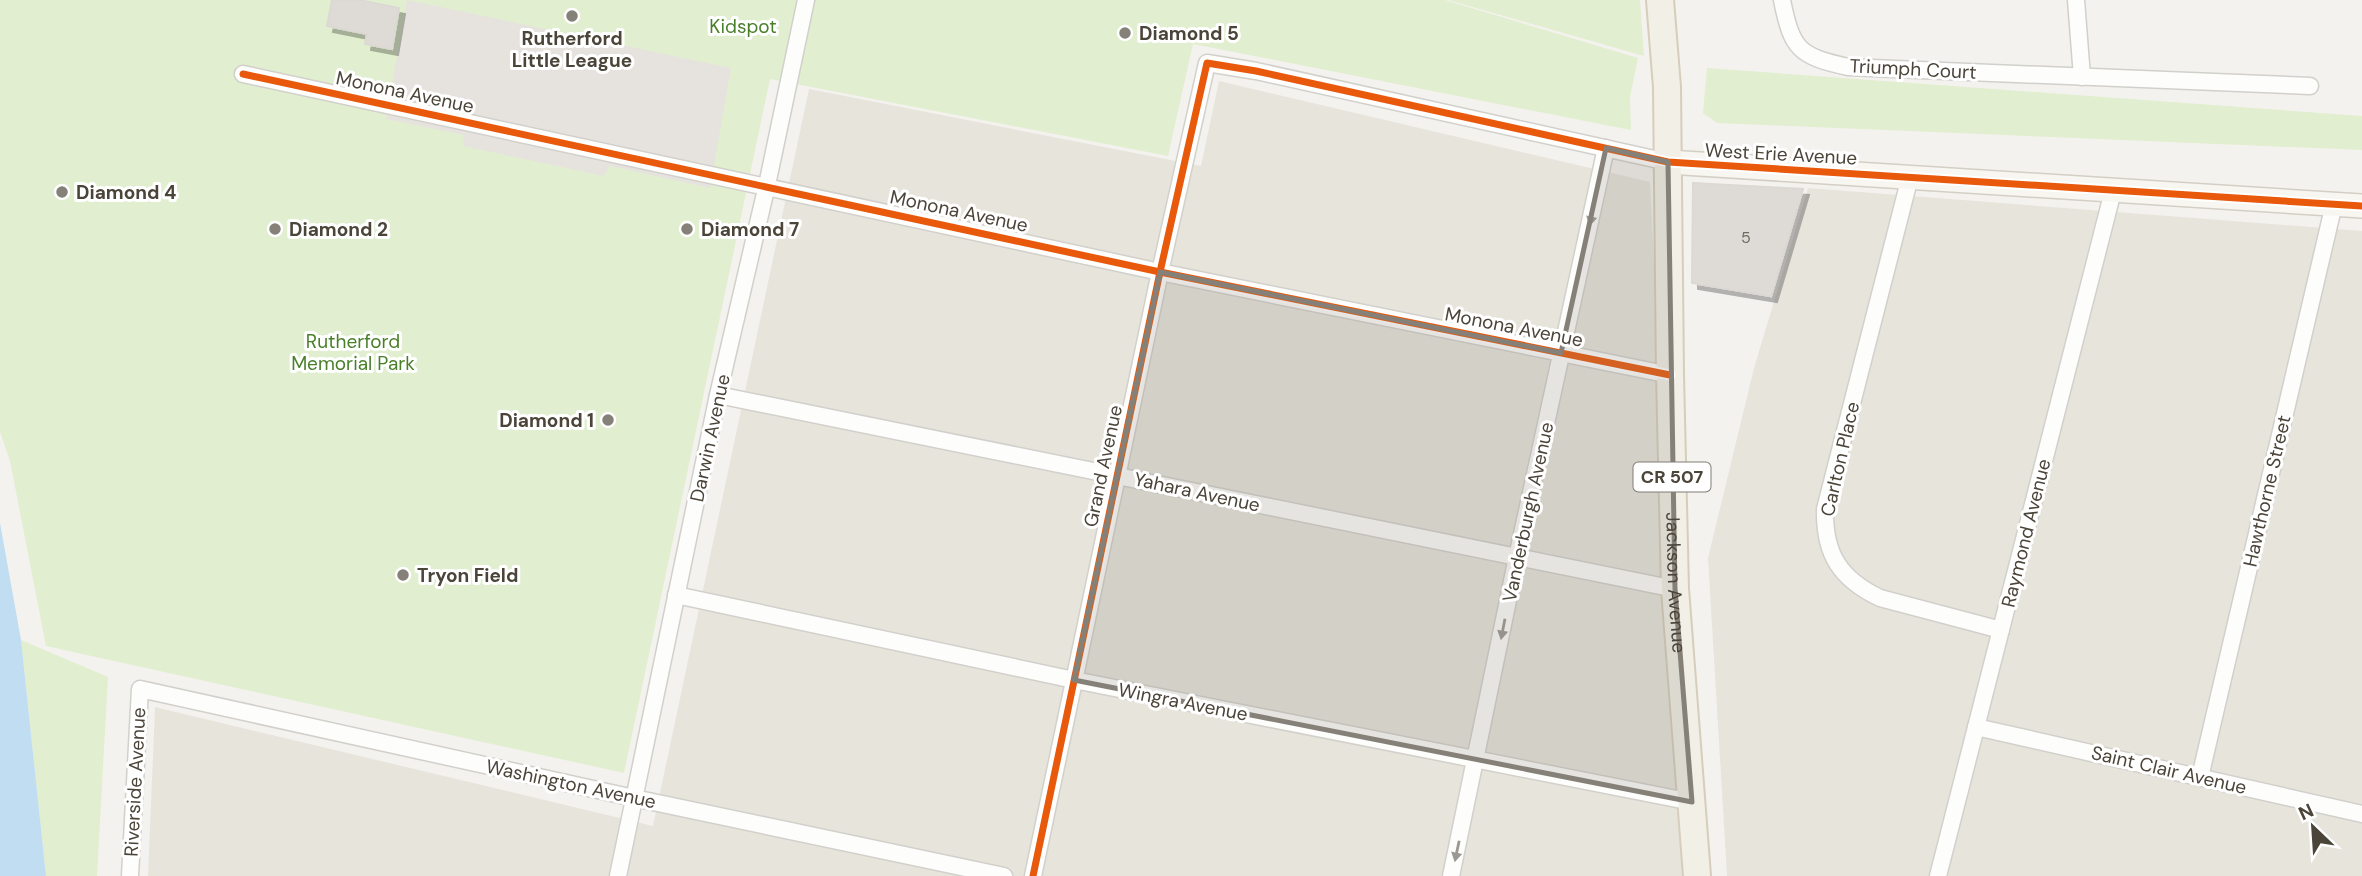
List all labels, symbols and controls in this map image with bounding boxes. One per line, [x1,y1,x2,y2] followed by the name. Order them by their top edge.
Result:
[564,8,580,24] marker: Rutherford Little League
[709,14,777,39] park label: Kidspot
[1139,21,1239,46] place label: Diamond 5
[1117,25,1133,41] marker: Diamond 5
[512,26,632,73] place label: Rutherford Little League
[1849,53,1977,85] street label: Triumph Court
[334,65,476,119] street label: Monona Avenue
[1704,138,1858,170] street label: West Erie Avenue
[76,180,176,205] place label: Diamond 4
[54,184,70,200] marker: Diamond 4
[888,184,1030,238] street label: Monona Avenue
[1586,204,1597,226] one-way arrow
[289,217,388,242] place label: Diamond 2
[701,217,799,242] place label: Diamond 7
[267,221,283,237] marker: Diamond 2
[679,221,695,237] marker: Diamond 7
[1741,227,1751,248] house number: 5
[1443,301,1585,353] street label: Monona Avenue
[291,329,415,376] park label: Rutherford Memorial Park
[684,372,736,504] street label: Darwin Avenue
[1815,399,1865,519] street label: Carlton Place
[1078,403,1128,529] street label: Grand Avenue
[499,408,594,433] place label: Diamond 1
[600,412,616,428] marker: Diamond 1
[2237,413,2297,569] street label: Hawthorne Street
[1497,420,1559,604] street label: Vanderburgh Avenue
[1995,456,2057,610] street label: Raymond Avenue
[1634,462,1710,491] road number: CR 507
[1132,466,1262,518] street label: Yahara Avenue
[1661,512,1692,654] street label: Jackson Avenue
[417,563,518,588] place label: Tryon Field
[395,567,411,583] marker: Tryon Field
[1497,618,1508,640] one-way arrow
[1116,677,1250,727] street label: Wingra Avenue
[119,707,151,857] street label: Riverside Avenue
[2089,740,2249,800] street label: Saint Clair Avenue
[484,754,658,814] street label: Washington Avenue
[2278,792,2348,862] north arrow
[2294,798,2318,826] text: N
[1451,840,1462,862] one-way arrow

